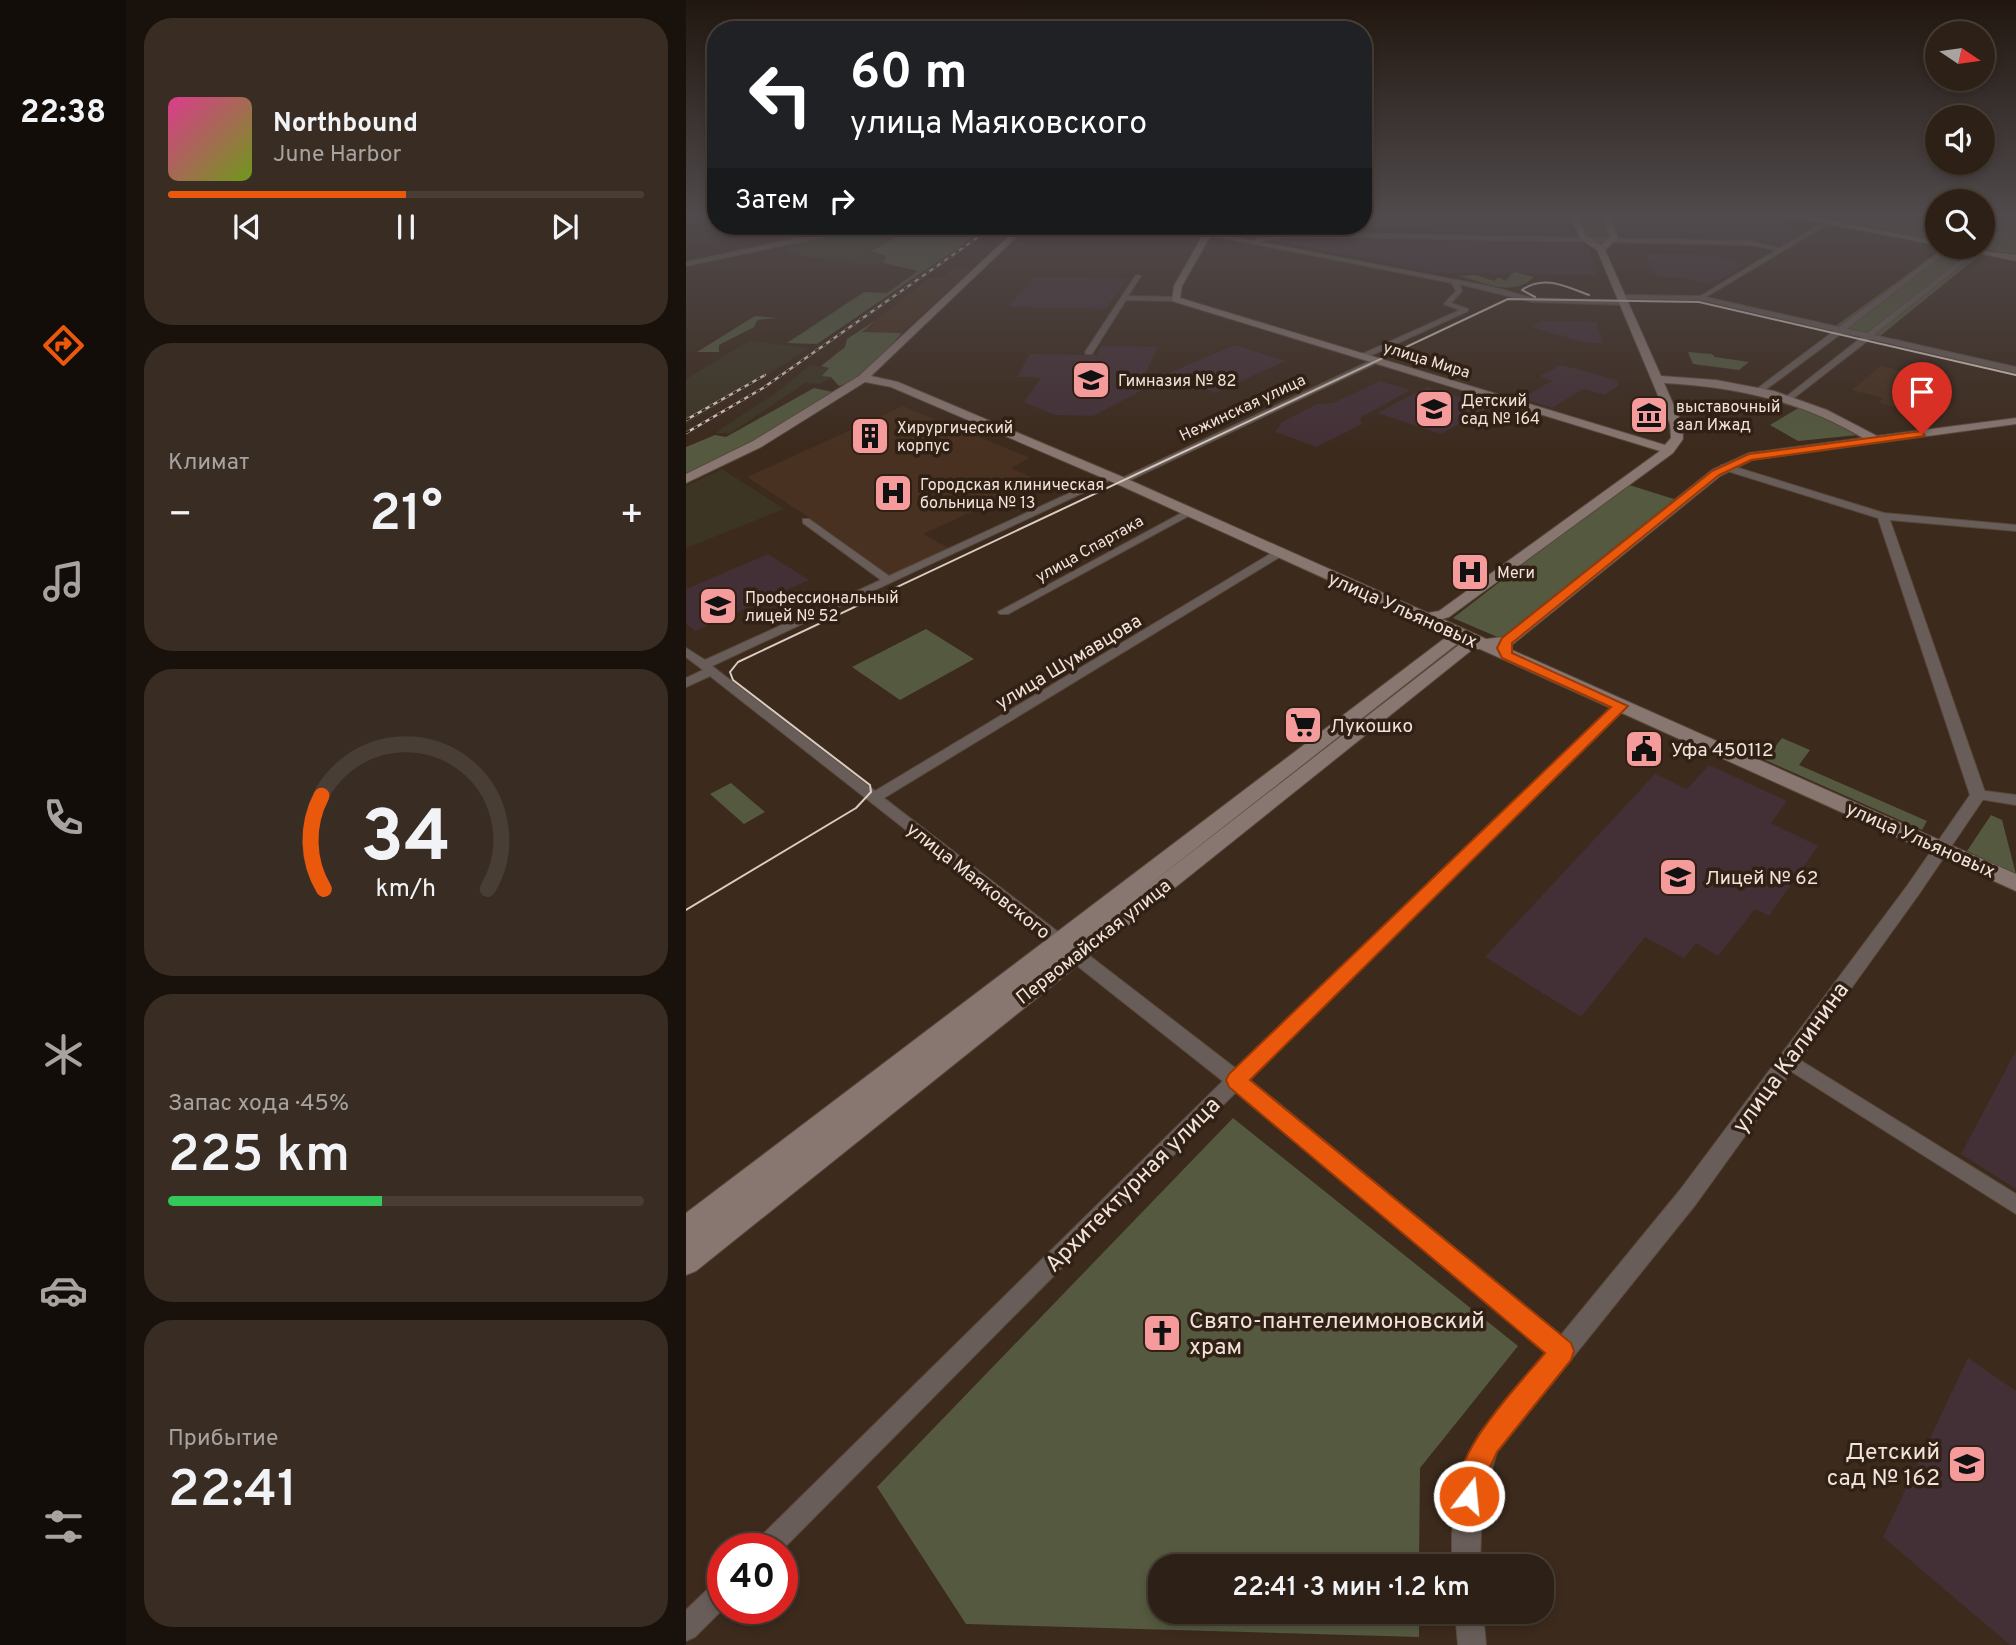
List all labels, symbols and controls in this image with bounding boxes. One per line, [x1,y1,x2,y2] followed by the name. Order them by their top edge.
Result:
[1925,21,1995,91] north arrow
[1925,21,1995,259] map controls
[850,44,968,106] text: 60 m
[735,49,826,140] icon: left
[20,94,106,134] text: 22:38
[850,105,1147,145] text: улица Маяковского
[1925,105,1995,175] button: sound
[273,108,418,141] text: Northbound
[273,141,401,170] text: June Harbor
[823,182,861,220] icon: right
[735,185,809,218] text: Затем
[1925,189,1995,259] button: search
[228,208,266,246] icon: previous
[387,208,425,246] icon: pause
[546,208,584,246] icon: next
[39,321,88,370] icon: directions
[1381,338,1472,384] street label: улица Мира
[1070,359,1112,401] school or university icon: Гимназия № 82
[1892,362,1952,434] pin
[1177,371,1309,447] street label: Нежинская улица
[1118,372,1236,392] place label: Гимназия № 82
[1903,373,1941,411] icon: arrive
[1413,388,1455,430] school or university icon: Детский сад № 164
[1461,392,1540,430] place label: Детский сад № 164
[1628,394,1670,436] museum icon: выставочный зал Ижад
[1676,398,1780,436] place label: выставочный зал Ижад
[849,415,891,457] building icon: Хирургический корпус
[897,419,1013,457] place label: Хирургический корпус
[168,449,249,478] text: Климат
[872,472,914,514] hospital icon: Городская клиническая больница № 13
[920,476,1104,514] place label: Городская клиническая больница № 13
[369,483,443,549] text: 21°
[168,492,193,541] text: −
[619,492,644,541] text: +
[1032,512,1148,588] street label: улица Спартака
[1449,551,1491,593] hospital icon: Меги
[39,557,88,606] icon: music
[1497,564,1535,584] place label: Меги
[1324,567,1481,655] street label: улица Ульяновых
[697,585,739,627] school or university icon: Профессиональный лицей № 52
[745,589,899,627] place label: Профессиональный лицей № 52
[992,610,1146,716] street label: улица Шумавцова
[1282,704,1324,746] supermarket icon: Лукошко
[1330,715,1413,739] place label: Лукошко
[1623,728,1665,770] public building icon: Уфа 450112
[1671,739,1774,763] place label: Уфа 450112
[39,793,88,842] icon: phone
[361,795,451,887] text: 34
[1842,797,1999,885] street label: улица Ульяновых
[901,818,1055,945] street label: улица Маяковского
[1657,856,1699,898] school or university icon: Лицей № 62
[1705,867,1818,891] place label: Лицей № 62
[376,873,436,905] text: km/h
[1012,875,1177,1011] street label: Первомайская улица
[1727,977,1857,1140] street label: улица Калинина
[39,1030,88,1079] icon: climate
[168,1090,349,1119] text: Запас хода · 45%
[1040,1092,1228,1280] street label: Архитектурная улица
[168,1124,350,1190] text: 225 km
[39,1266,88,1315] icon: car
[1189,1308,1485,1363] place label: Свято-пантелеимоновский храм
[1141,1312,1183,1354] church icon: Свято-пантелеимоновский храм
[168,1425,278,1454] text: Прибытие
[1827,1439,1940,1494] place label: Детский сад № 162
[1946,1443,1988,1485] school or university icon: Детский сад № 162
[168,1459,297,1525] text: 22:41
[1432,1459,1506,1533] position arrow
[39,1502,88,1551] icon: filters
[707,1533,798,1624] speed limit sign: 40
[1232,1572,1470,1605] text: 22:41 · 3 мин · 1.2 km

